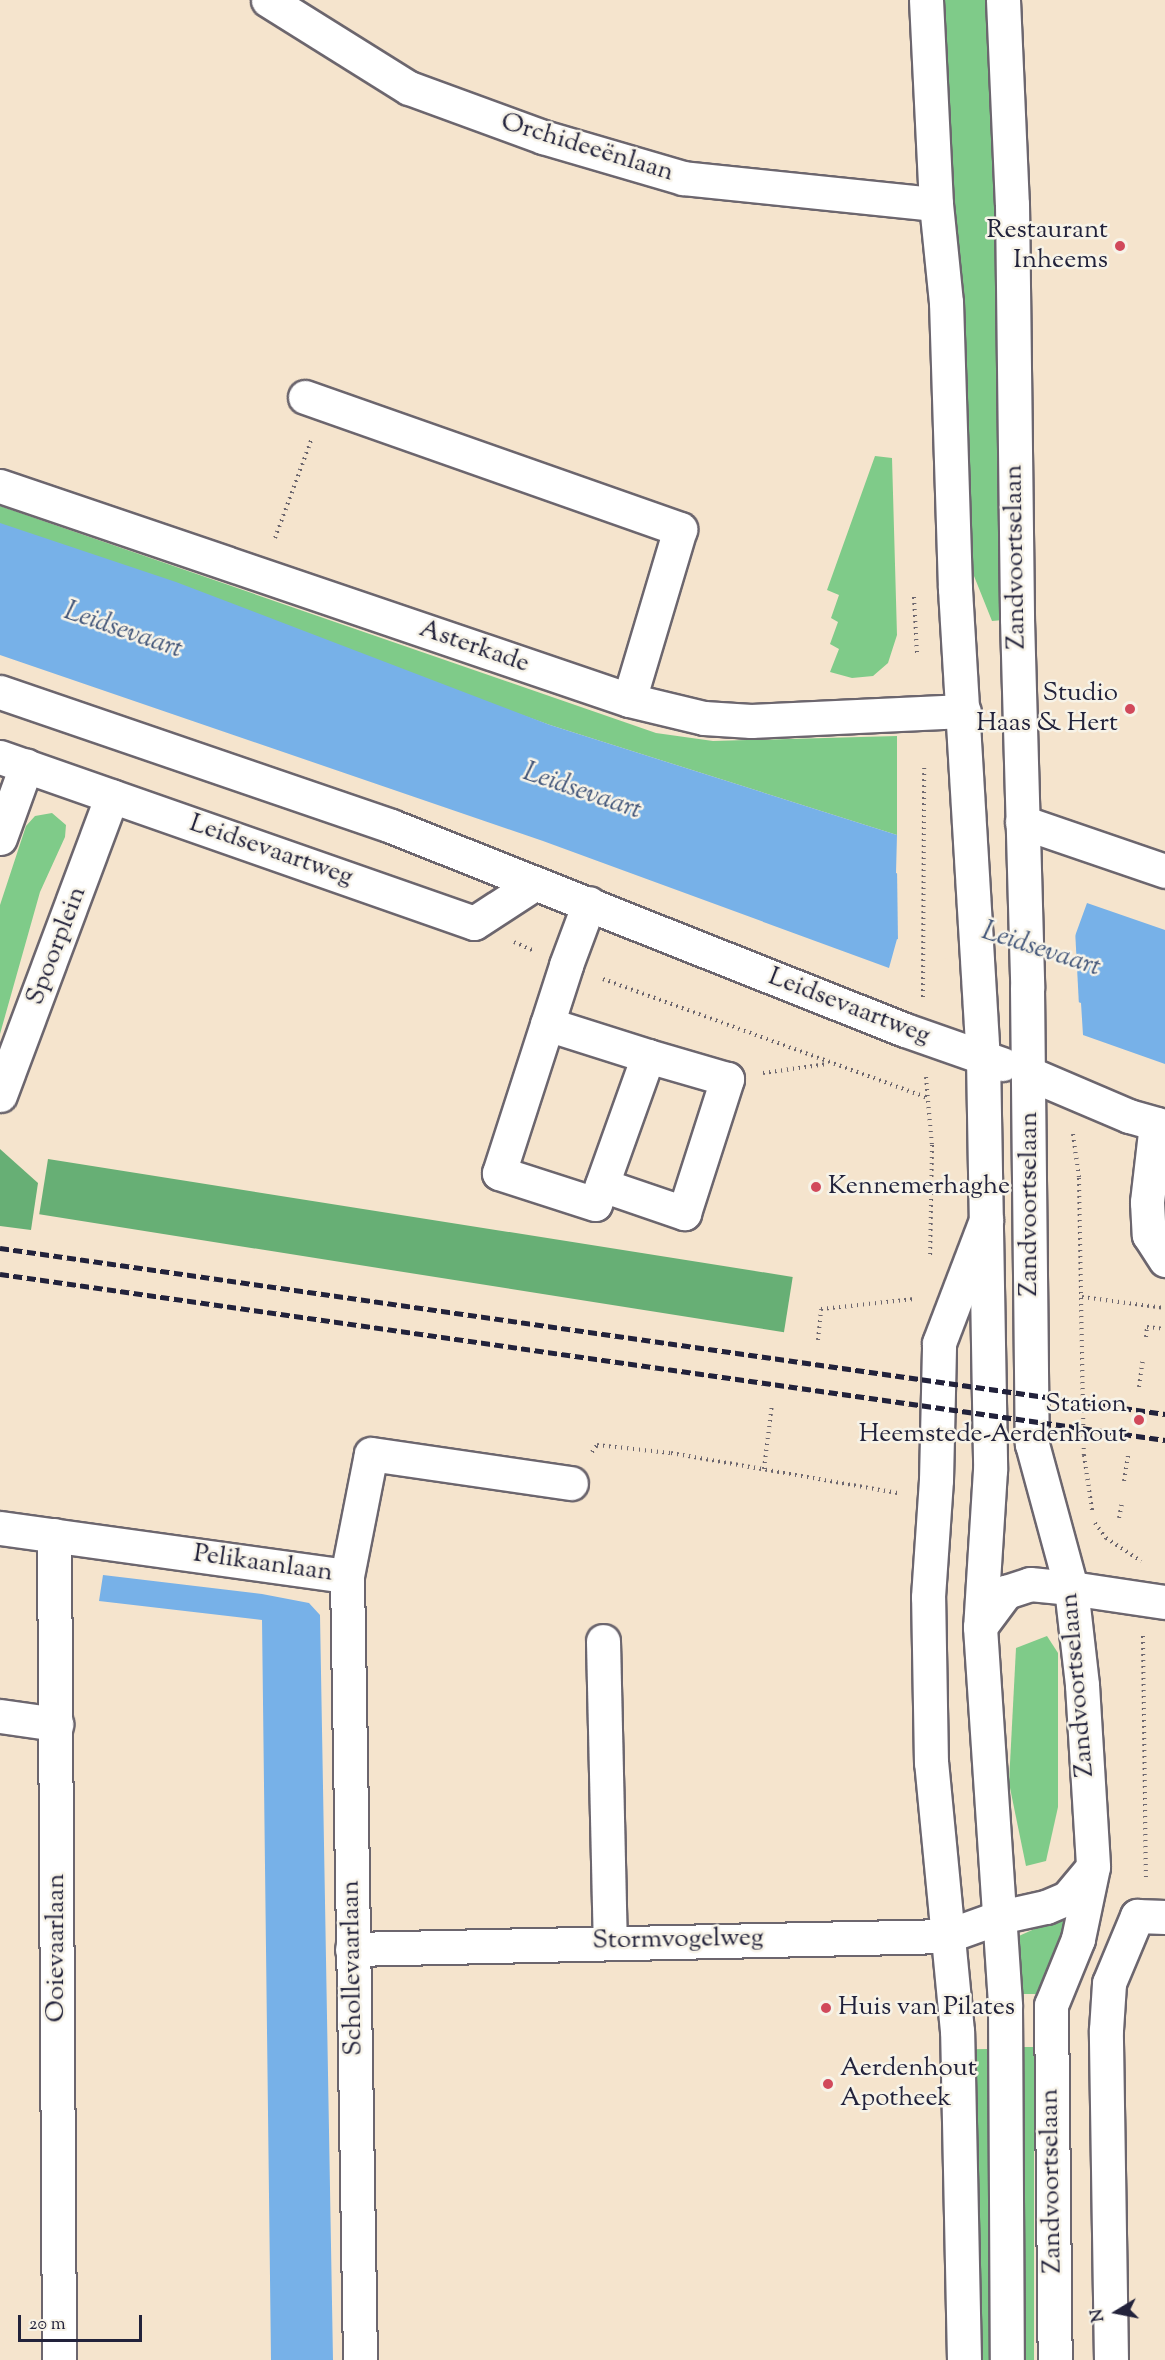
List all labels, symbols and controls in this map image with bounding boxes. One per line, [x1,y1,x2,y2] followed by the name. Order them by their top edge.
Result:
[497,107,677,189] street label: Orchideeënlaan
[987,215,1108,276] place label: Restaurant Inheems
[1113,239,1127,253] marker: Restaurant Inheems
[999,464,1033,650] street label: Zandvoortselaan
[59,596,187,666] water label: Leidsevaart
[415,614,533,680] street label: Asterkade
[976,678,1118,740] place label: Studio Haas & Hert
[1123,702,1137,716] marker: Studio Haas & Hert
[518,757,646,827] water label: Leidsevaart
[185,808,357,894] street label: Leidsevaartweg
[20,882,94,1010] street label: Spoorplein
[977,916,1105,984] water label: Leidsevaart
[764,962,934,1052] street label: Leidsevaartweg
[1014,1112,1046,1296] street label: Zandvoortselaan
[828,1171,1010,1203] place label: Kennemerhaghe
[809,1180,823,1194] marker: Kennemerhaghe
[859,1389,1127,1450] place label: Station Heemstede-Aerdenhout
[1132,1413,1146,1427] marker: Station Heemstede-Aerdenhout
[191,1539,335,1589] street label: Pelikaanlaan
[1054,1592,1102,1778] street label: Zandvoortselaan
[41,1874,73,2022] street label: Ooievaarlaan
[336,1880,370,2056] street label: Schollevaarlaan
[592,1923,764,1957] street label: Stormvogelweg
[838,1992,1015,2024] place label: Huis van Pilates
[819,2001,833,2015] marker: Huis van Pilates
[840,2053,977,2114] place label: Aerdenhout Apotheek
[821,2077,835,2091] marker: Aerdenhout Apotheek
[1035,2088,1069,2274] street label: Zandvoortselaan
[1087,2282,1147,2342] north arrow
[21,2303,146,2341] scale bar
[1086,2307,1111,2324] text: N
[29,2312,66,2338] text: 20 m

